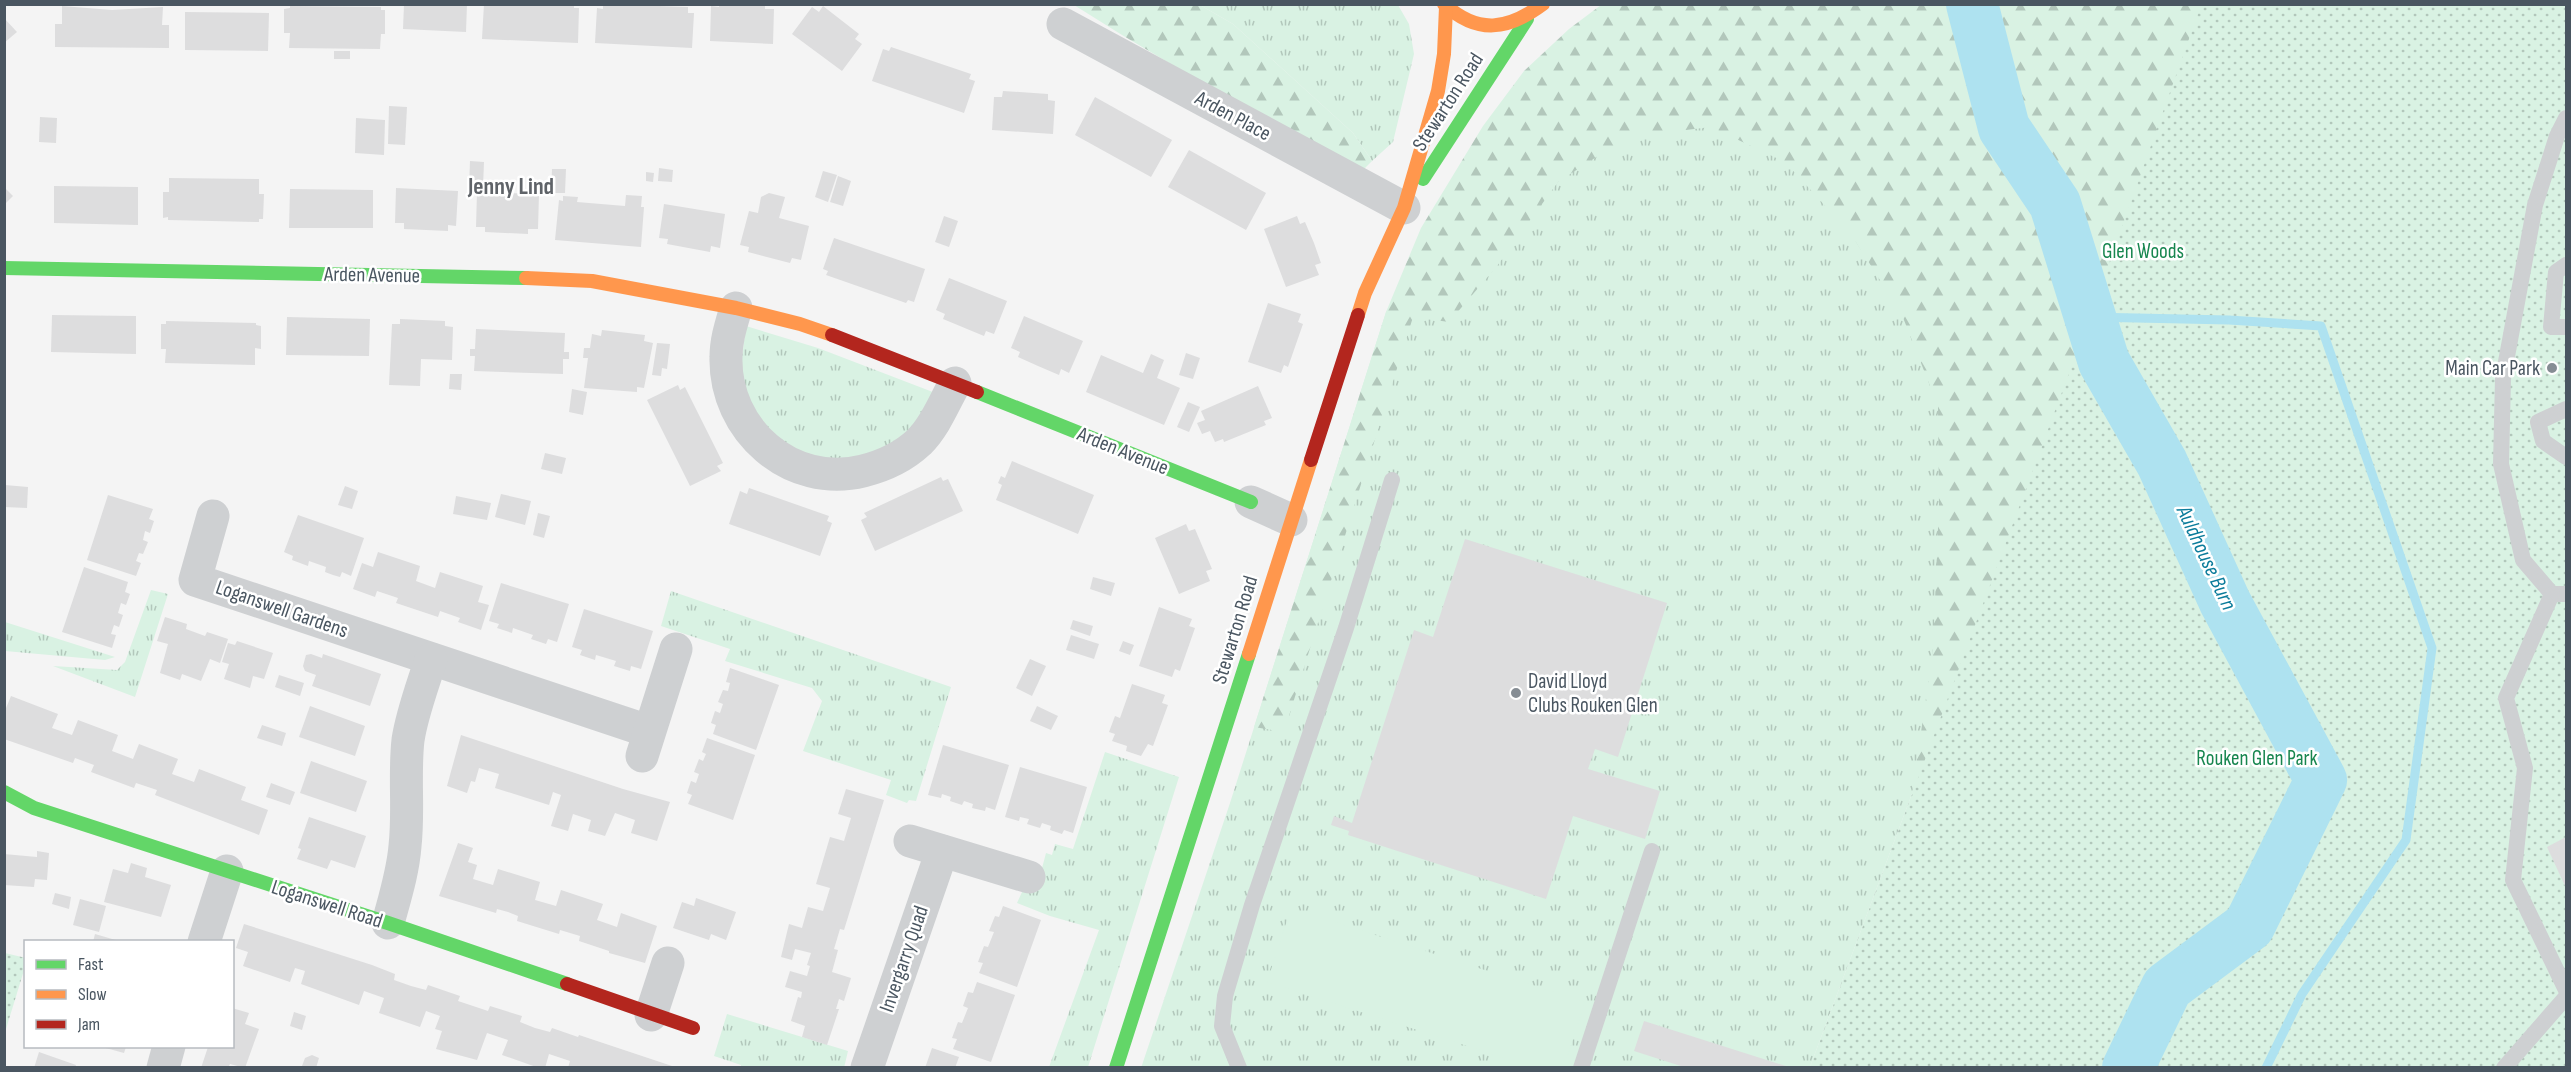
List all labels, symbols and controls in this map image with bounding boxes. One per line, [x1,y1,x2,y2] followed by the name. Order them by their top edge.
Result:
[1407,48,1489,156] street label: Stewarton Road
[1190,85,1275,146] street label: Arden Place
[467,172,554,201] district label: Jenny Lind
[2102,239,2184,264] park label: Glen Woods
[323,262,420,288] street label: Arden Avenue
[2445,356,2540,381] place label: Main Car Park
[2545,361,2559,375] marker: Main Car Park
[1073,421,1172,481] street label: Arden Avenue
[2170,501,2242,615] water label: Auldhouse Burn
[1207,573,1263,687] street label: Stewarton Road
[213,575,351,643] street label: Loganswell Gardens
[1528,669,1658,718] place label: David Lloyd Clubs Rouken Glen
[1509,686,1523,700] marker: David Lloyd Clubs Rouken Glen
[2196,746,2318,771] park label: Rouken Glen Park
[268,874,386,934] street label: Loganswell Road
[874,903,934,1015] street label: Invergarry Quad
[24,940,234,1048] legend
[78,954,104,975] text: Fast
[78,984,107,1005] text: Slow
[77,1014,100,1035] text: Jam

